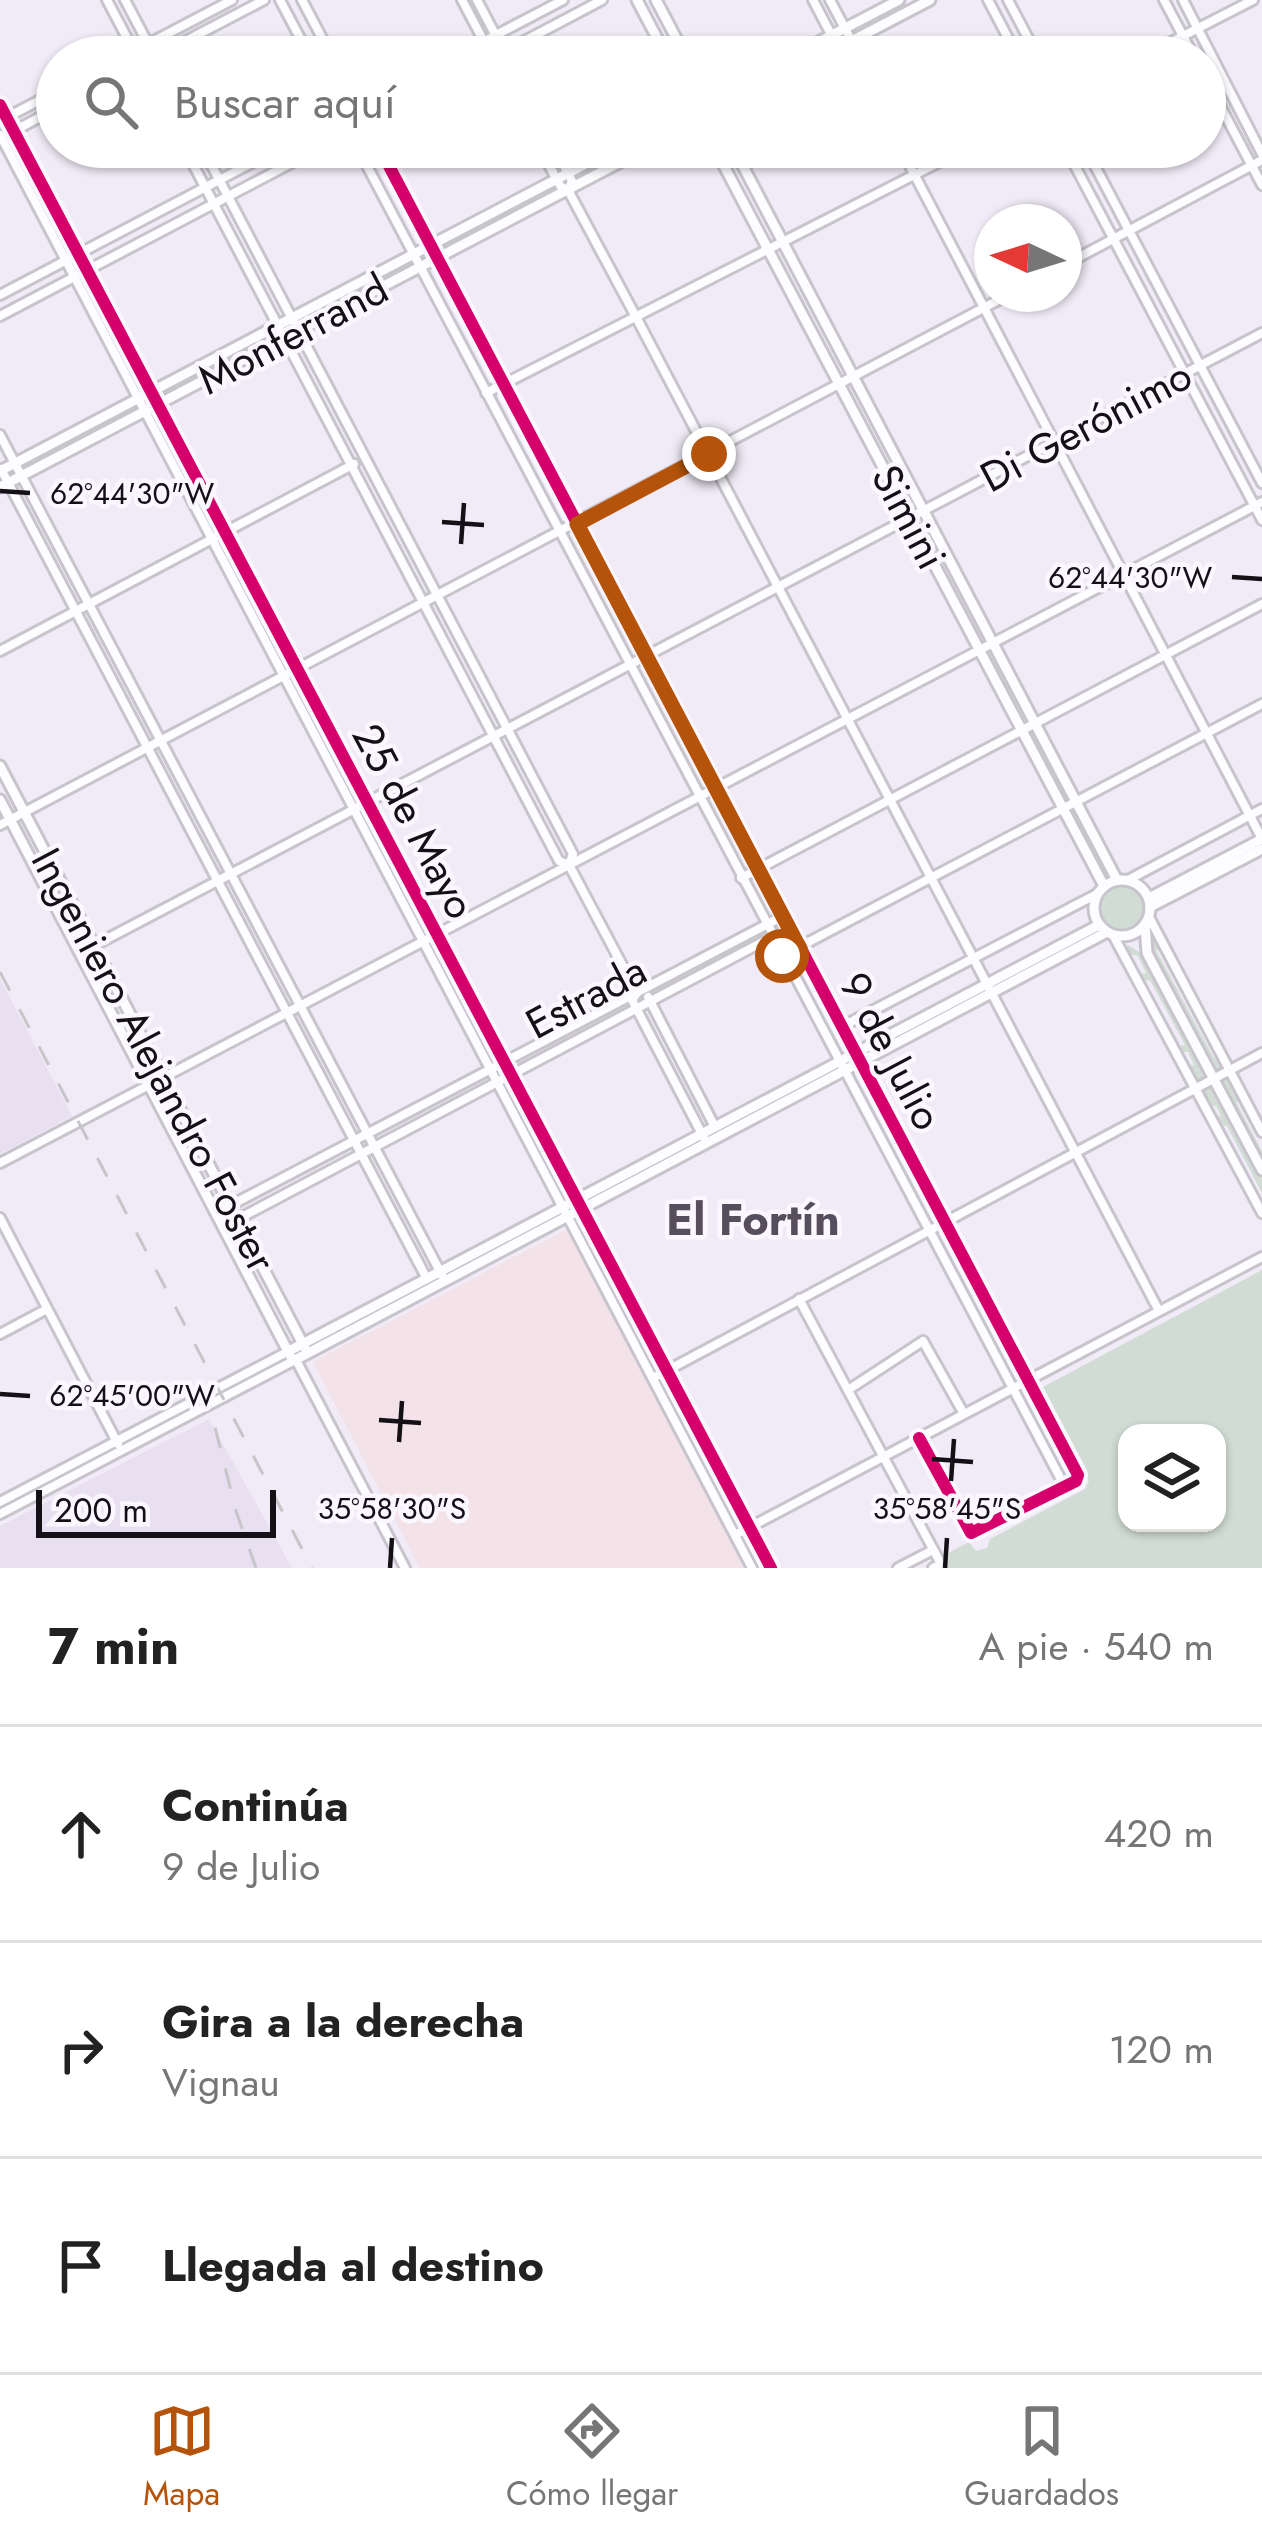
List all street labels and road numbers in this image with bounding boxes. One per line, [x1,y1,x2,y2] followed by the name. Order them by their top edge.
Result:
[187,258,399,410] street label: Monferrand
[969,345,1203,507] street label: Di Gerónimo
[856,454,962,580] street label: Simini
[337,713,491,929] street label: 25 de Mayo
[16,837,292,1283] street label: Ingeniero Alejandro Foster
[515,940,657,1054] street label: Estrada
[824,961,958,1141] street label: 9 de Julio

